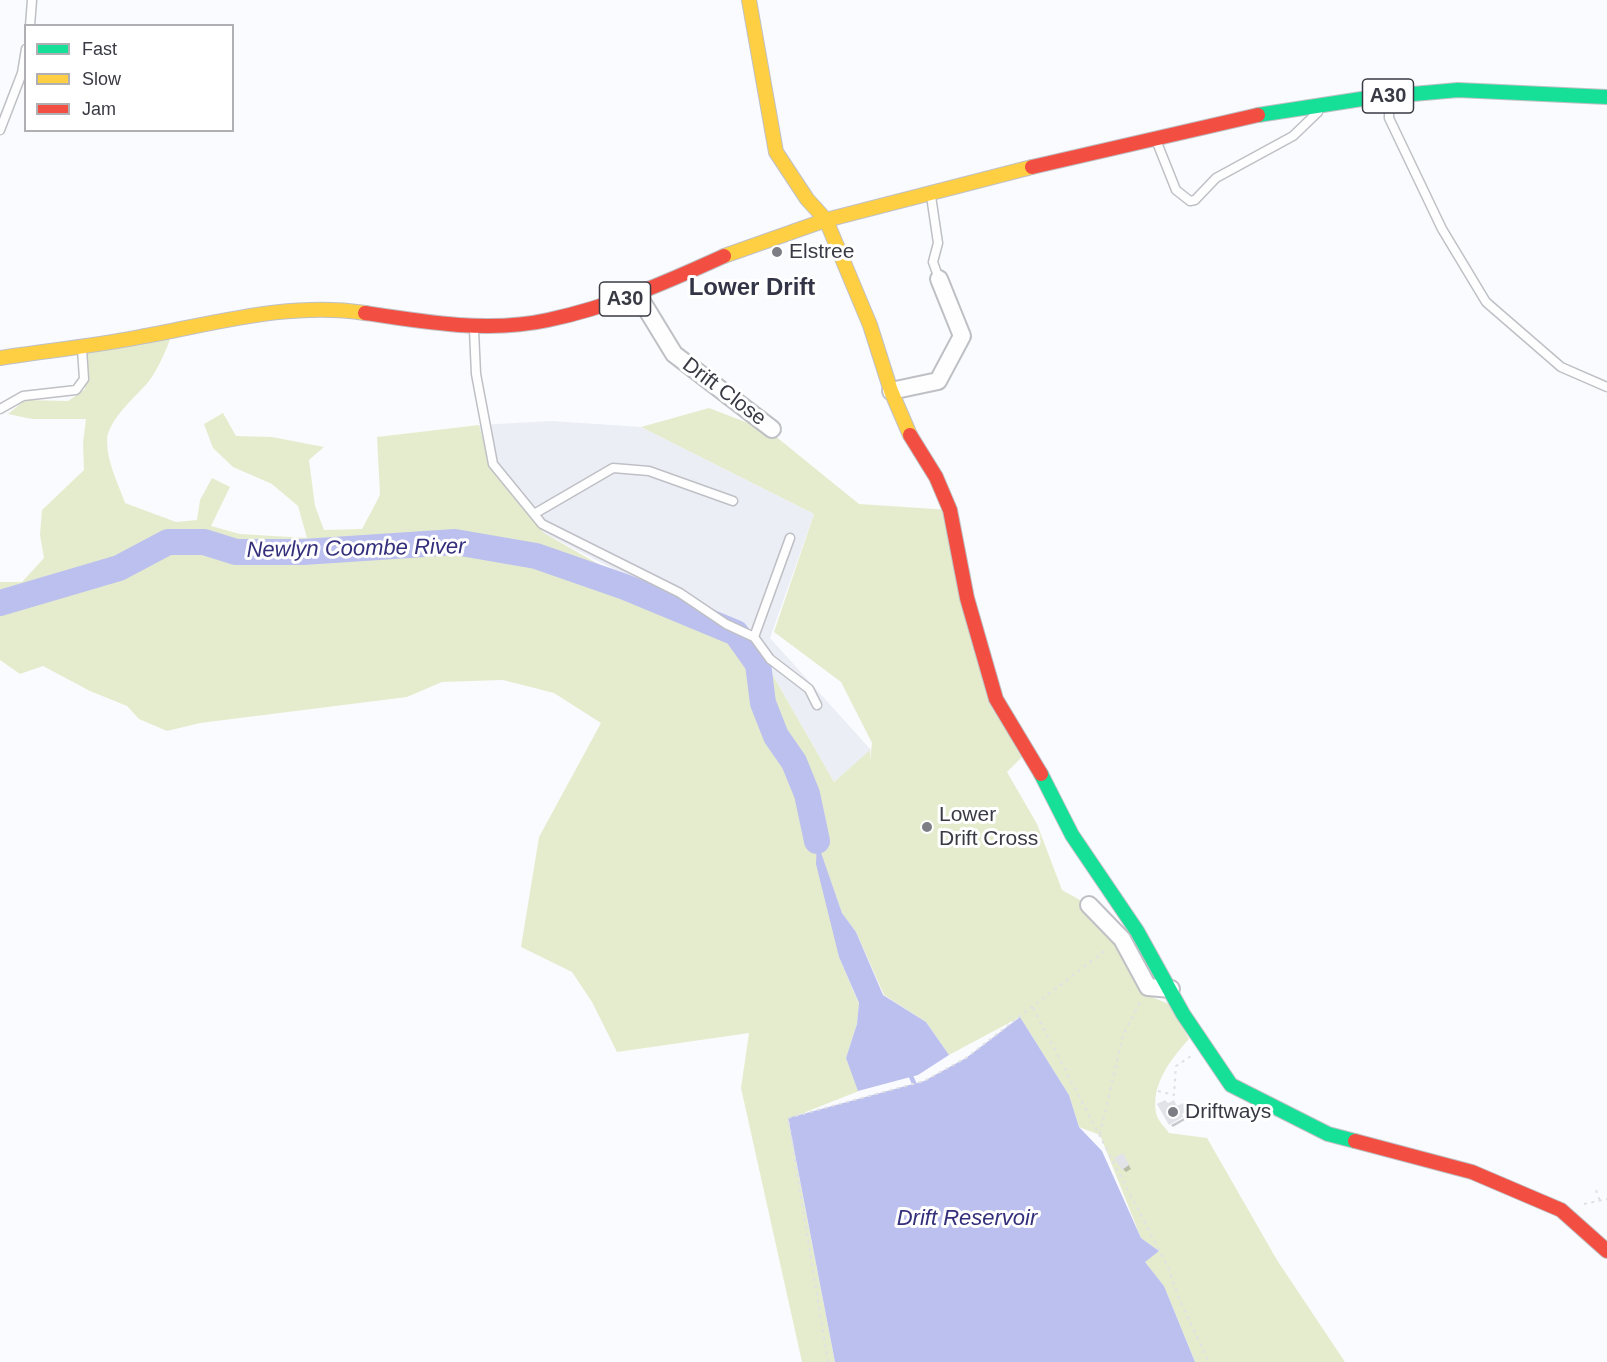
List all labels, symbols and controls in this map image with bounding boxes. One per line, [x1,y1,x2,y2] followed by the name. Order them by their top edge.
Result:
[24,24,234,132] legend
[82,39,117,59] text: Fast
[82,69,121,89] text: Slow
[1362,79,1414,113] road number: A30
[82,99,116,119] text: Jam
[789,239,854,265] place label: Elstree
[770,245,784,259] marker: Elstree
[689,274,815,302] district label: Lower Drift
[600,282,650,316] road number: A30
[677,352,771,432] street label: Drift Close
[246,534,466,564] water label: Newlyn Coombe River
[939,802,1038,852] place label: Lower Drift Cross
[920,820,934,834] marker: Lower Drift Cross
[1185,1099,1271,1125] place label: Driftways
[1166,1105,1180,1119] marker: Driftways
[897,1206,1037,1232] water label: Drift Reservoir

